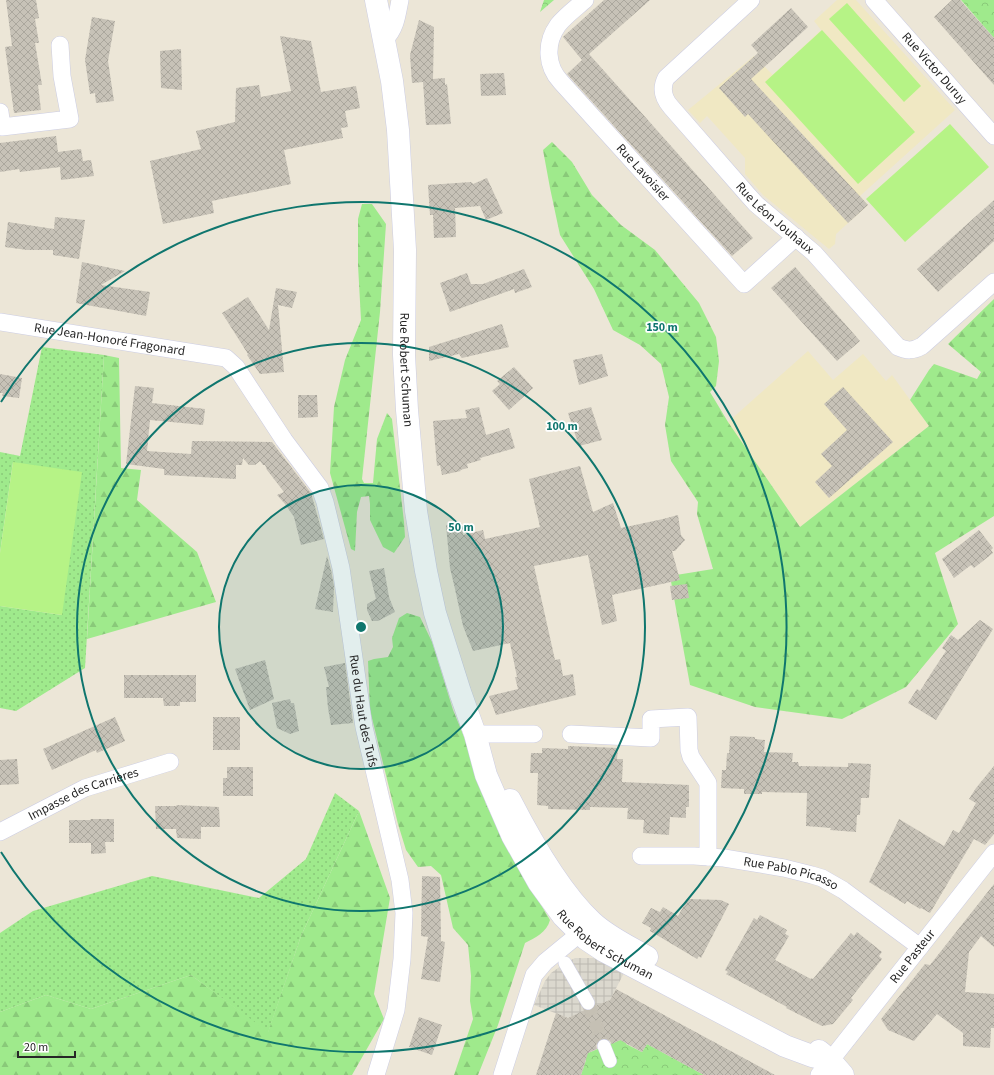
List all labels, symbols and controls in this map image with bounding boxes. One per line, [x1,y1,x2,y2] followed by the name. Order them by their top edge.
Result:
[898,28,971,108] street label: Rue Victor Duruy
[612,140,674,206] street label: Rue Lavoisier
[732,178,818,258] street label: Rue Léon Jouhaux
[395,312,417,428] street label: Rue Robert Schuman
[33,319,186,360] street label: Rue Jean-Honoré Fragonard
[646,319,678,336] text: 150 m
[546,418,578,435] text: 100 m
[448,519,474,536] text: 50 m
[354,620,368,634] centre of rings
[345,653,382,769] street label: Rue du Haut des Tufs
[25,763,141,825] street label: Impasse des Carrières
[742,852,842,895] street label: Rue Pablo Picasso
[552,906,656,984] street label: Rue Robert Schuman
[885,925,940,987] street label: Rue Pasteur
[18,1033,75,1059] scale bar
[24,1039,48,1056] text: 20 m

